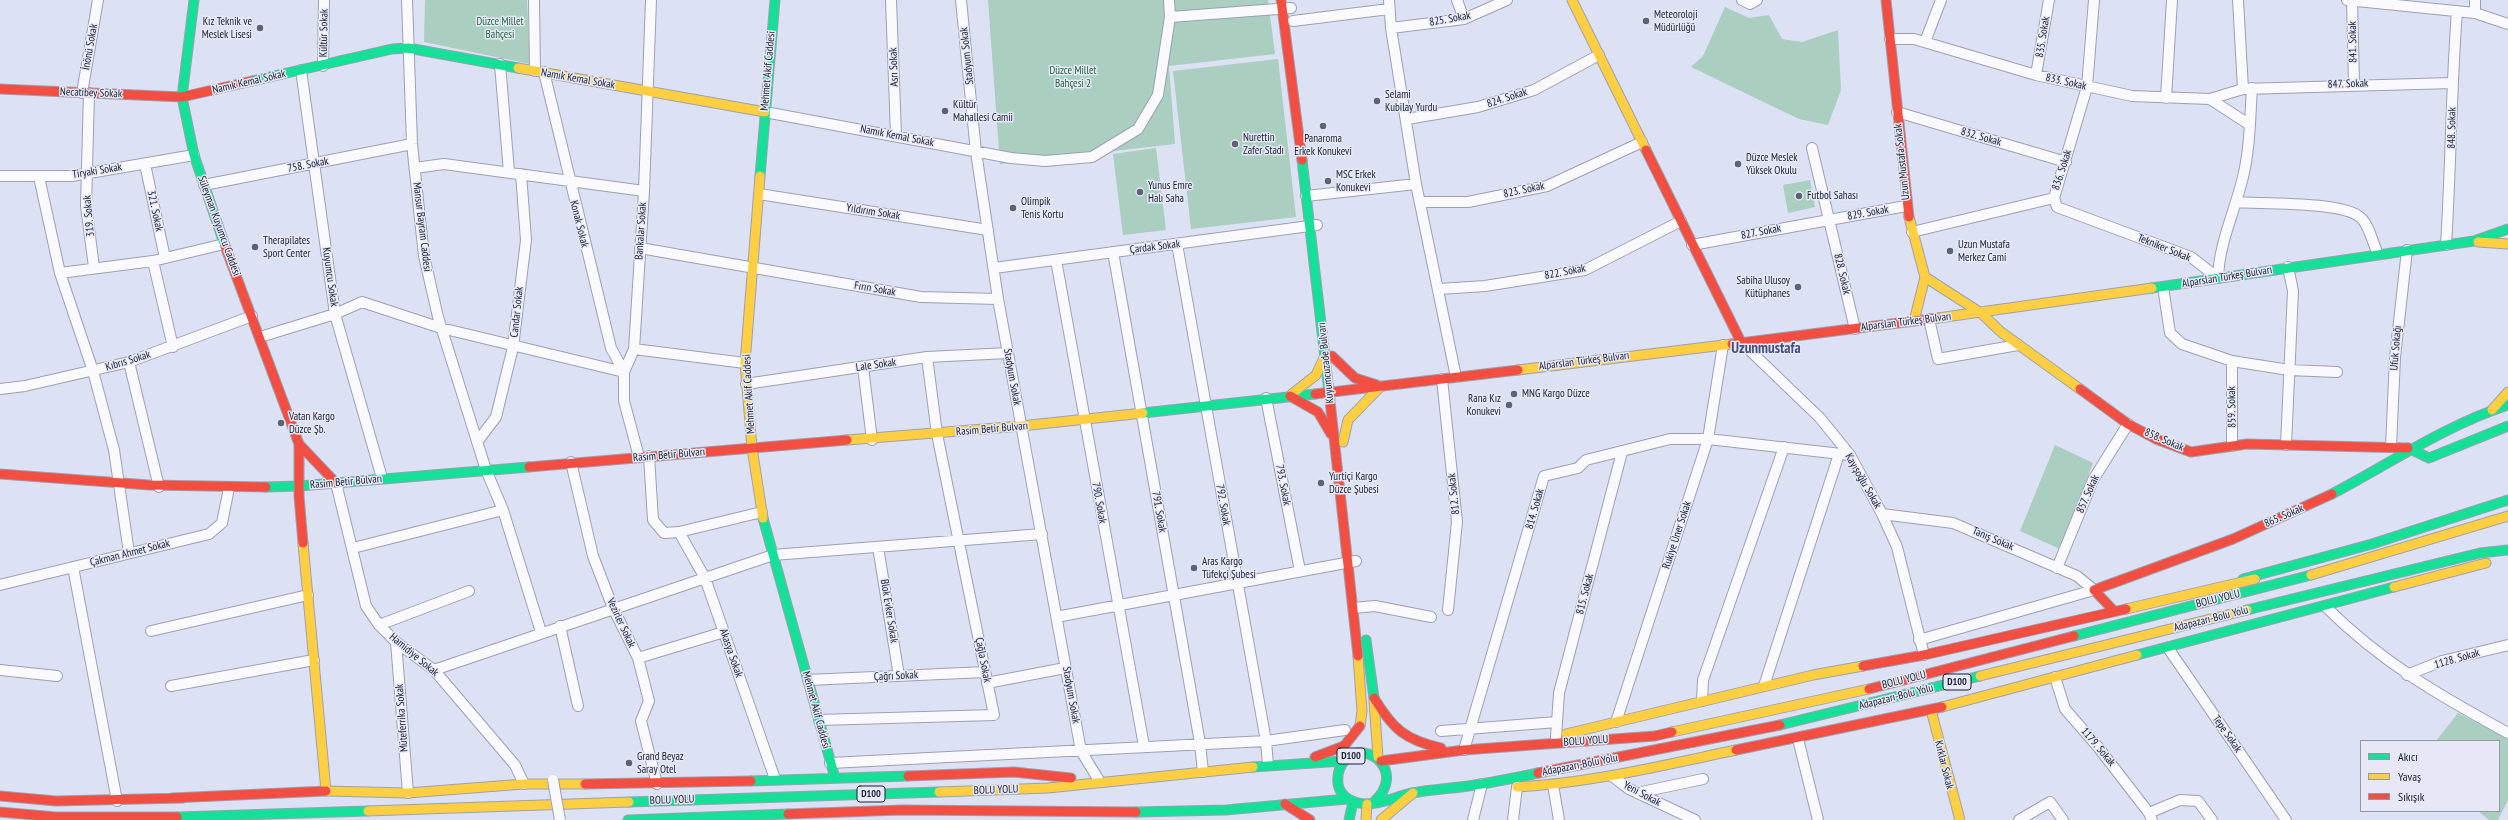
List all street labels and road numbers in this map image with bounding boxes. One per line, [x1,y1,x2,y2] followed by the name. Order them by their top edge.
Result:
[317,9,331,57] street label: Kültür Sokak
[1428,9,1472,29] street label: 825. Sokak
[2033,15,2053,59] street label: 835. Sokak
[2346,21,2360,63] street label: 841. Sokak
[79,23,101,71] street label: İnönü Sokak
[957,27,977,85] street label: Stadyum Sokak
[758,31,778,111] street label: Mehmet Akif Caddesi
[887,47,901,87] street label: Asrı Sokak
[540,66,616,92] street label: Namık Kemal Sokak
[211,67,287,97] street label: Namık Kemal Sokak
[2044,71,2088,93] street label: 833. Sokak
[2328,77,2368,91] street label: 847. Sokak
[60,85,122,101] street label: Necatibey Sokak
[1485,85,1529,111] street label: 824. Sokak
[2445,107,2459,149] street label: 848. Sokak
[859,122,935,150] street label: Namık Kemal Sokak
[1891,123,1913,201] street label: Uzun Mustafa Sokak
[1959,125,2003,149] street label: 832. Sokak
[2049,148,2075,192] street label: 836. Sokak
[286,155,330,175] street label: 758. Sokak
[71,161,123,181] street label: Tiryaki Sokak
[195,174,243,278] street label: Süleyman Kuyumcu Caddesi
[1502,179,1546,201] street label: 823. Sokak
[410,181,434,273] street label: Mansur Bayram Caddesi
[144,189,166,233] street label: 321. Sokak
[81,195,97,237] street label: 319. Sokak
[567,199,591,249] street label: Konak Sokak
[845,201,901,223] street label: Yıldırım Sokak
[632,202,650,260] street label: Bankalar Sokak
[1846,203,1890,223] street label: 829. Sokak
[1740,222,1782,242] street label: 827. Sokak
[2135,231,2193,265] street label: Tekniker Sokak
[1129,237,1181,257] street label: Çardak Sokak
[319,247,341,307] street label: Kuyumcu Sokak
[1831,252,1853,296] street label: 828. Sokak
[1543,262,1587,282] street label: 822. Sokak
[2181,263,2273,291] street label: Alparslan Türkeş Bulvarı
[853,279,897,299] street label: Fırın Sokak
[508,286,526,338] street label: Candar Sokak
[1860,310,1952,334] street label: Alparslan Türkeş Bulvarı
[1315,322,1337,404] street label: Kuyumcuzade Bulvarı
[2387,325,2405,371] street label: Ufuk Sokağı
[1000,347,1024,407] street label: Stadyum Sokak
[104,348,152,374] street label: Kıbrıs Sokak
[1538,349,1630,373] street label: Alparslan Türkeş Bulvarı
[740,354,758,434] street label: Mehmet Akif Caddesi
[855,356,897,374] street label: Lale Sokak
[2225,386,2239,428] street label: 859. Sokak
[955,419,1029,439] street label: Rasim Betir Bulvarı
[2142,426,2186,454] street label: 858. Sokak
[632,445,706,465] street label: Rasim Betir Bulvarı
[1842,451,1884,511] street label: Kayışoğlu Sokak
[1273,463,1293,507] street label: 793. Sokak
[309,472,383,492] street label: Rasim Betir Bulvarı
[1445,473,1463,515] street label: 812. Sokak
[2074,473,2102,515] street label: 857. Sokak
[1089,481,1109,525] street label: 790. Sokak
[1213,483,1233,527] street label: 792. Sokak
[1523,487,1547,531] street label: 814. Sokak
[1149,490,1169,534] street label: 791. Sokak
[1660,499,1694,571] street label: Rukiye Üner Sokak
[2262,502,2306,530] street label: 865. Sokak
[1970,524,2016,554] street label: Tanış Sokak
[89,537,171,569] street label: Çakman Ahmet Sokak
[1573,572,1597,616] street label: 815. Sokak
[877,578,901,644] street label: Blok Evker Sokak
[2195,587,2241,611] street label: BOLU YOLU
[604,596,638,650] street label: Vezirler Sokak
[2172,603,2250,635] street label: Adapazarı-Bolu Yolu
[716,627,746,679] street label: Akasya Sokak
[387,631,441,679] street label: Hamidiye Sokak
[972,636,994,684] street label: Çağla Sokak
[2433,646,2481,672] street label: 1128. Sokak
[1059,665,1083,725] street label: Stadyum Sokak
[874,668,918,684] street label: Çağrı Sokak
[1881,668,1927,692] street label: BOLU YOLU
[799,670,833,750] street label: Mehmet Akif Caddesi
[1943,674,1971,690] road number: D100
[1857,681,1935,713] street label: Adapazarı-Bolu Yolu
[393,683,411,753] street label: Müteferrika Sokak
[2209,713,2245,755] street label: Tepe Sokak
[2078,725,2118,769] street label: 1179. Sokak
[1563,733,1609,749] street label: BOLU YOLU
[1932,739,1956,791] street label: Kırklar Sokak
[1337,748,1365,764] road number: D100
[1541,751,1619,779] street label: Adapazarı-Bolu Yolu
[1621,779,1663,809] street label: Yeni Sokak
[973,783,1019,797] street label: BOLU YOLU
[857,786,885,802] road number: D100
[649,793,695,807] street label: BOLU YOLU

